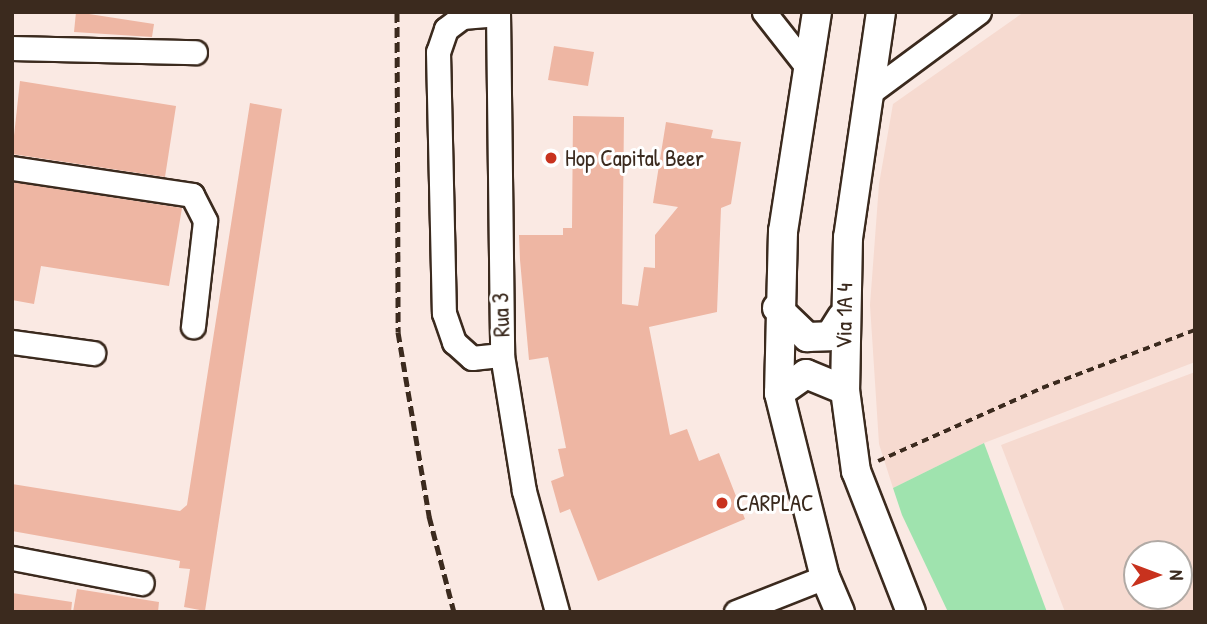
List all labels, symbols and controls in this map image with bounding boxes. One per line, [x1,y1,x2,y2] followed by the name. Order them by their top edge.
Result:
[565,144,704,172] place label: Hop Capital Beer
[543,150,559,166] marker: Hop Capital Beer
[830,283,858,349] street label: Via 1A 4
[486,292,516,338] street label: Rua 3
[736,489,814,517] place label: CARPLAC
[714,495,730,511] marker: CARPLAC
[1123,540,1193,610] north arrow
[1164,570,1190,580] text: N

